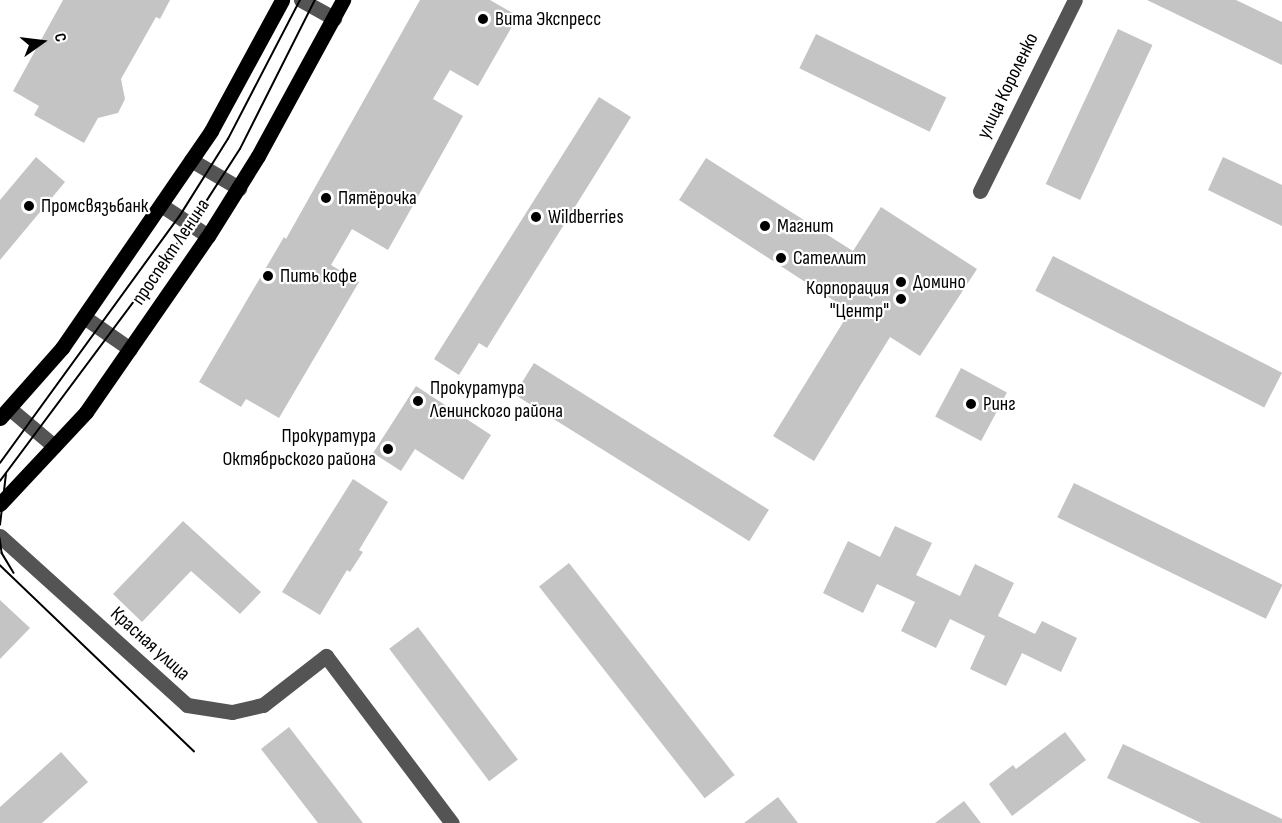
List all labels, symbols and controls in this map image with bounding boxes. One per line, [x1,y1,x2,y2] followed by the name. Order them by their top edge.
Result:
[495,7,601,31] place label: Вита Экспресс
[12,12,72,72] north arrow
[476,12,490,26] marker: Вита Экспресс
[972,29,1044,143] street label: улица Короленко
[50,31,70,44] text: С
[338,186,417,210] place label: Пятёрочка
[319,191,333,205] marker: Пятёрочка
[41,194,148,218] place label: Промсвязьбанк
[127,194,215,310] street label: проспект Ленина
[22,199,36,213] marker: Промсвязьбанк
[548,205,624,229] place label: Wildberries
[529,210,543,224] marker: Wildberries
[777,214,834,238] place label: Магнит
[758,219,772,233] marker: Магнит
[793,246,866,270] place label: Сателлит
[774,251,788,265] marker: Сателлит
[280,264,357,288] place label: Пить кофе
[261,269,275,283] marker: Пить кофе
[913,270,966,294] place label: Домино
[894,275,908,289] marker: Домино
[806,276,889,323] place label: Корпорация "Центр"
[894,292,908,306] marker: Корпорация "Центр"
[430,377,563,424] place label: Прокуратура Ленинского района
[983,392,1016,416] place label: Ринг
[411,394,425,408] marker: Прокуратура Ленинского района
[964,397,978,411] marker: Ринг
[223,425,376,472] place label: Прокуратура Октябрьского района
[381,442,395,456] marker: Прокуратура Октябрьского района
[105,602,195,686] street label: Красная улица

